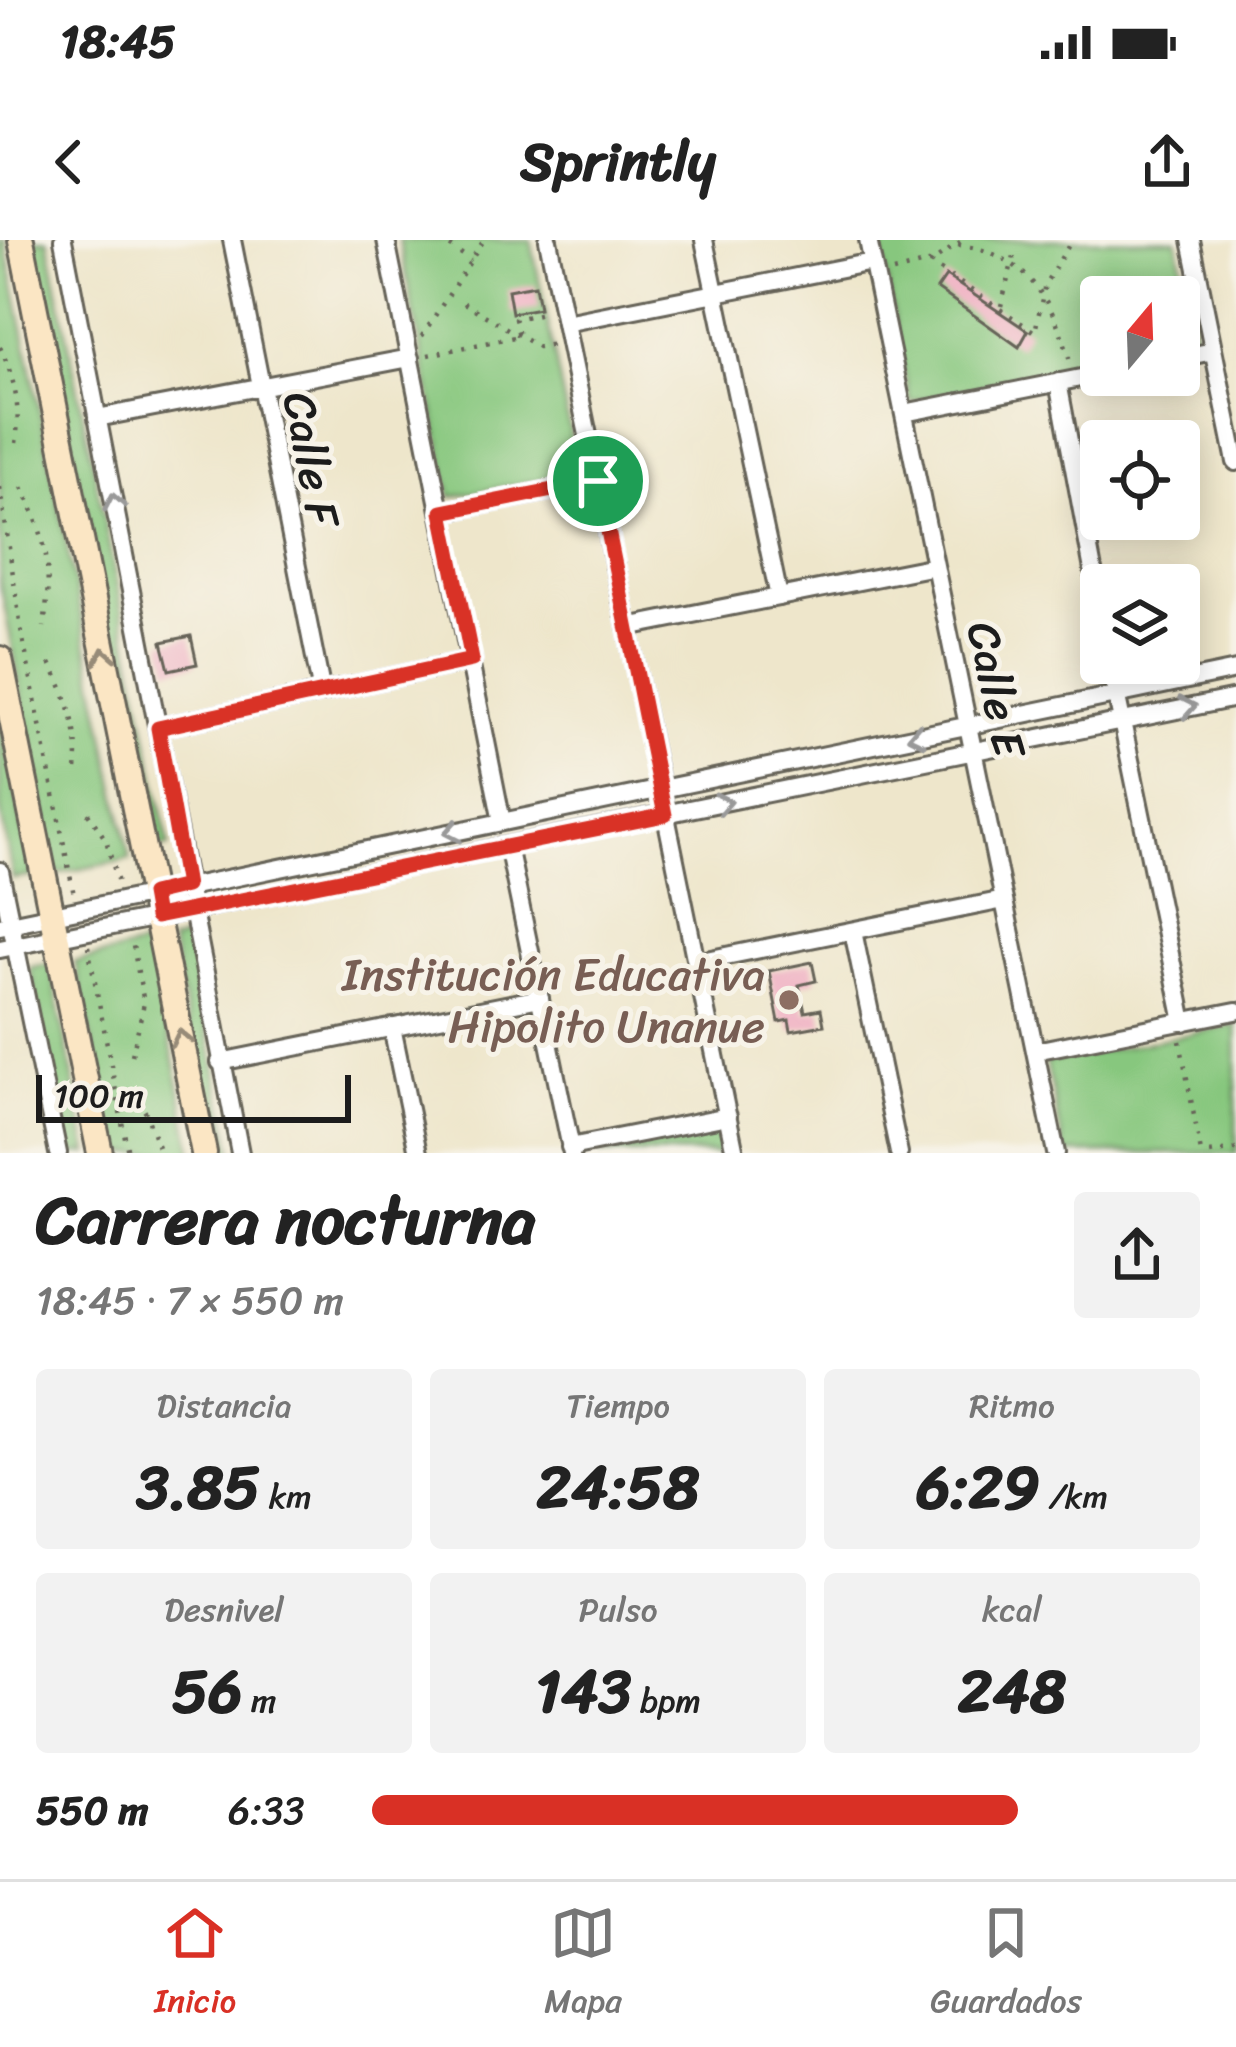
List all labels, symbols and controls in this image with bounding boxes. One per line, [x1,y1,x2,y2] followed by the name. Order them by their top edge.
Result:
[60,2,176,82] text: 18:45
[520,114,716,210] text: Sprintly
[36,129,102,195] icon: back
[1134,129,1200,195] icon: share
[1080,276,1200,396] north arrow
[1080,276,1200,684] map controls
[259,385,364,537] street label: Calle F
[1080,420,1200,540] button: locate
[547,430,649,532] pin
[565,448,631,514] icon: arrive
[102,493,128,513] one-way arrow
[1080,564,1200,684] button: layers
[943,614,1050,767] street label: Calle E
[92,646,118,666] one-way arrow
[1177,695,1197,721] one-way arrow
[906,722,926,748] one-way arrow
[713,791,733,817] one-way arrow
[442,818,462,844] one-way arrow
[340,935,765,1067] place label: Institución Educativa Hipolito Unanue
[776,987,802,1013] marker: Institución Educativa Hipolito Unanue
[169,1029,195,1049] one-way arrow
[54,1067,144,1125] text: 100 m
[36,1069,351,1122] scale bar
[36,1162,536,1279] text: Carrera nocturna
[1074,1192,1200,1318] button: share
[36,1266,344,1335] text: 18:45 · 7 × 550 m
[156,1377,292,1435] text: Distancia
[566,1377,670,1435] text: Tiempo
[969,1377,1055,1435] text: Ritmo
[136,1435,260,1541] text: 3.85
[536,1435,700,1541] text: 24:58
[916,1435,1040,1541] text: 6:29
[260,1468,312,1526] text: km
[1040,1468,1108,1526] text: /km
[164,1581,284,1639] text: Desnivel
[578,1581,658,1639] text: Pulso
[982,1581,1042,1639] text: kcal
[172,1639,242,1745] text: 56
[535,1639,631,1745] text: 143
[958,1639,1066,1745] text: 248
[242,1672,276,1730] text: m
[631,1672,701,1730] text: bpm
[36,1776,148,1845] text: 550 m
[228,1776,305,1845] text: 6:33
[154,1900,236,2030] tab: Inicio
[544,1900,622,2030] tab: Mapa
[930,1900,1082,2030] tab: Guardados

